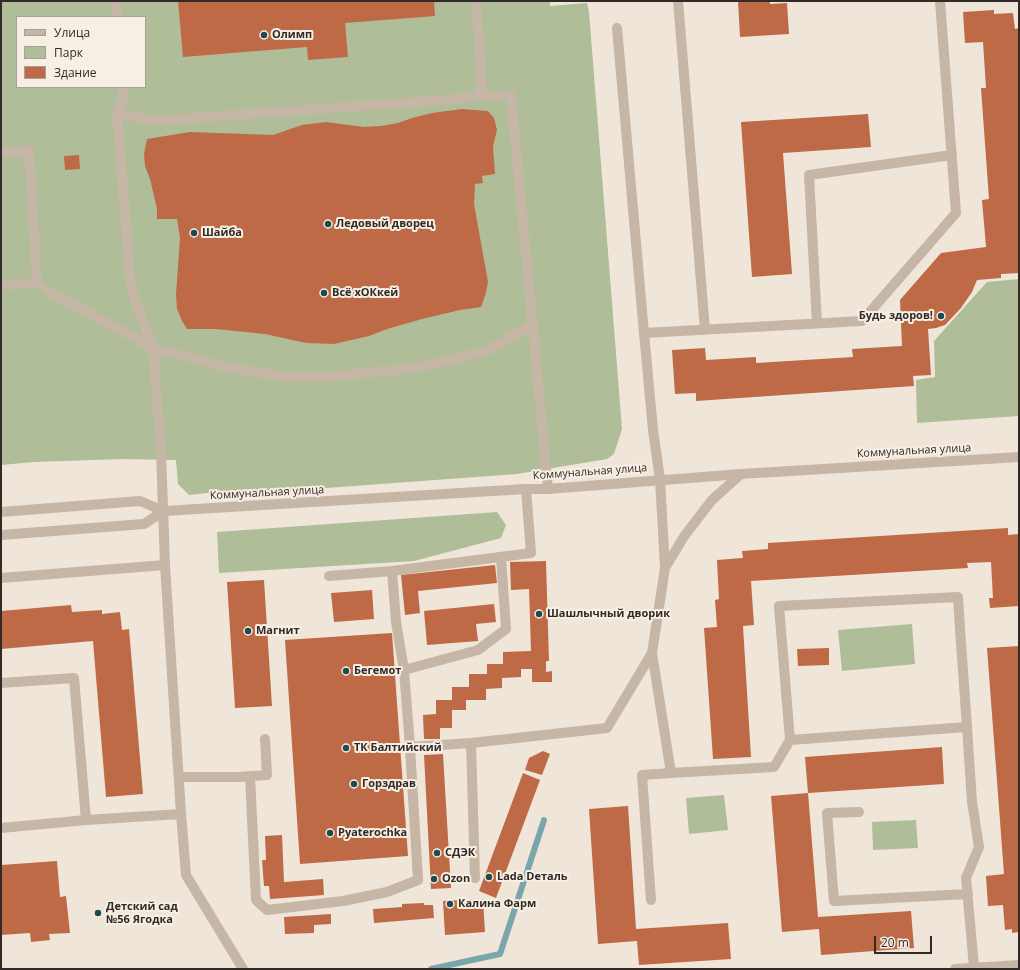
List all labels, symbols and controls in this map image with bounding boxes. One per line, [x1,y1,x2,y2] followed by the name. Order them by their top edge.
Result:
[16,16,146,88] legend
[54,24,90,41] text: Улица
[272,28,312,42] place label: Олимп
[259,30,269,40] marker: Олимп
[54,44,83,61] text: Парк
[54,64,97,81] text: Здание
[336,217,434,231] place label: Ледовый дворец
[323,219,333,229] marker: Ледовый дворец
[202,226,242,240] place label: Шайба
[189,228,199,238] marker: Шайба
[332,286,398,300] place label: Всё хОКкей
[319,288,329,298] marker: Всё хОКкей
[859,309,933,323] place label: Будь здоров!
[936,311,946,321] marker: Будь здоров!
[856,441,972,461] street label: Коммунальная улица
[532,461,648,483] street label: Коммунальная улица
[209,483,325,503] street label: Коммунальная улица
[547,607,670,621] place label: Шашлычный дворик
[534,609,544,619] marker: Шашлычный дворик
[256,624,300,638] place label: Магнит
[243,626,253,636] marker: Магнит
[354,664,401,678] place label: Бегемот
[341,666,351,676] marker: Бегемот
[354,741,442,755] place label: ТК Балтийский
[341,743,351,753] marker: ТК Балтийский
[362,777,416,791] place label: Горздрав
[349,779,359,789] marker: Горздрав
[338,826,407,840] place label: Pyaterochka
[325,828,335,838] marker: Pyaterochka
[445,846,475,860] place label: СДЭК
[432,848,442,858] marker: СДЭК
[497,870,568,884] place label: Lada Dеталь
[442,872,470,886] place label: Ozon
[484,872,494,882] marker: Lada Dеталь
[429,874,439,884] marker: Ozon
[458,897,536,911] place label: Калина Фарм
[445,899,455,909] marker: Калина Фарм
[106,900,178,926] place label: Детский сад №56 Ягодка
[93,908,103,918] marker: Детский сад №56 Ягодка
[876,928,934,954] scale bar
[881,934,909,951] text: 20 m

